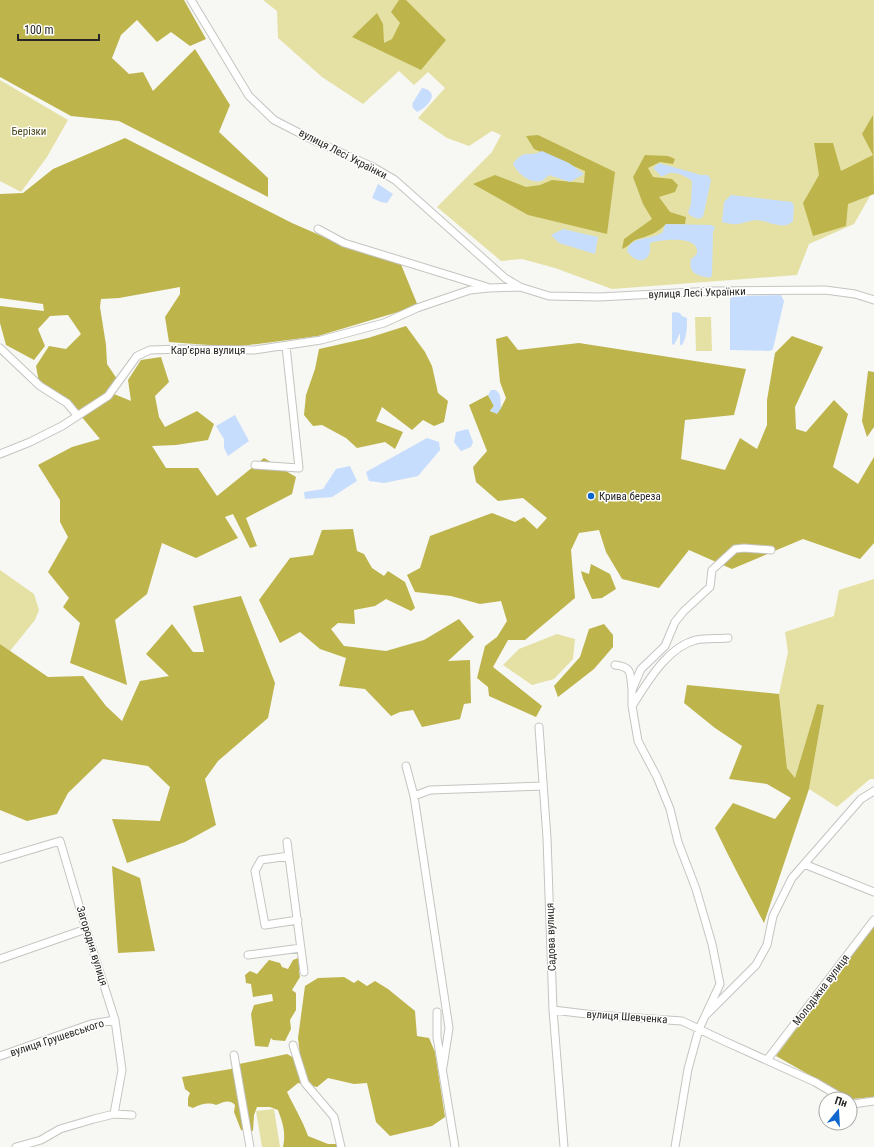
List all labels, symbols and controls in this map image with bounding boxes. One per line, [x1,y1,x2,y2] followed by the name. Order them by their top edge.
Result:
[18,16,99,42] scale bar
[24,23,54,37] text: 100 m
[12,125,46,138] park label: Берізки
[297,126,389,182] street label: вулиця Лесі Українки
[648,285,746,301] street label: вулиця Лесі Українки
[171,344,245,357] street label: Карʼєрна вулиця
[599,490,661,503] place label: Крива береза
[586,491,596,501] marker: Крива береза
[543,903,559,971] street label: Садова вулиця
[74,905,110,987] street label: Загородня вулиця
[790,952,852,1028] street label: Молодіжна вулиця
[586,1008,668,1026] street label: вулиця Шевченка
[8,1017,106,1059] street label: вулиця Грушевського
[818,1091,858,1131] north arrow
[833,1094,849,1110] text: Пн

